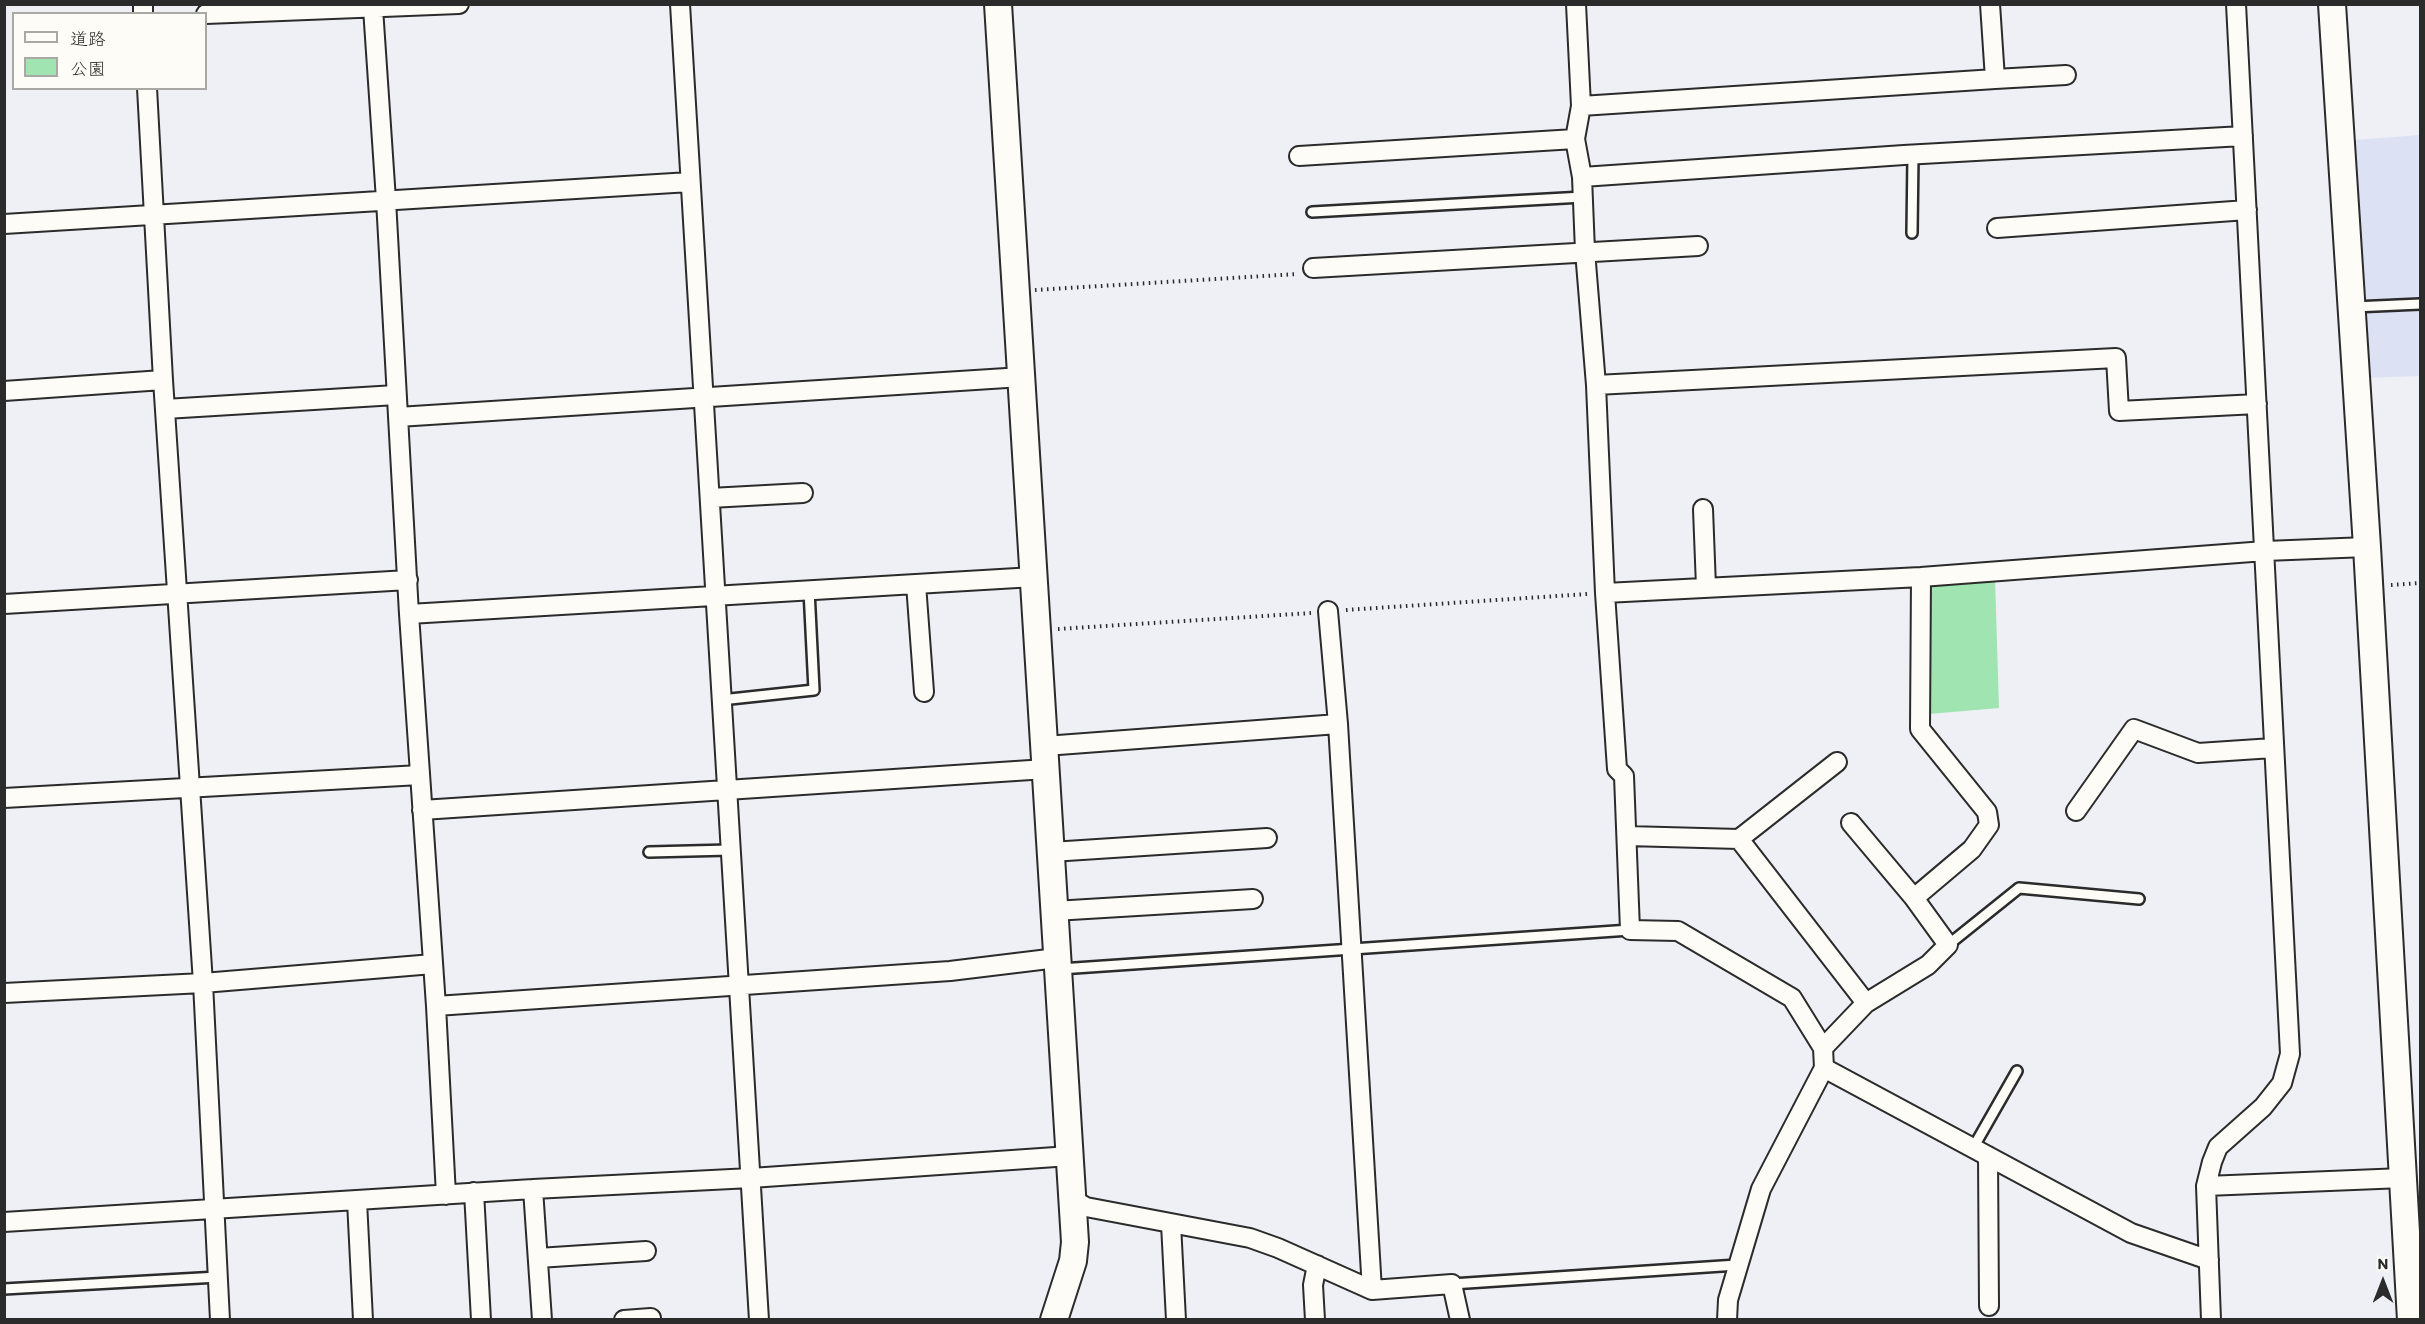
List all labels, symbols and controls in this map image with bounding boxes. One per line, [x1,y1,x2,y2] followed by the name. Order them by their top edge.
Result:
[12,12,207,90] legend
[70,28,106,50] text: 道路
[70,58,106,80] text: 公園
[2353,1252,2413,1312] north arrow
[2378,1254,2388,1273] text: N

